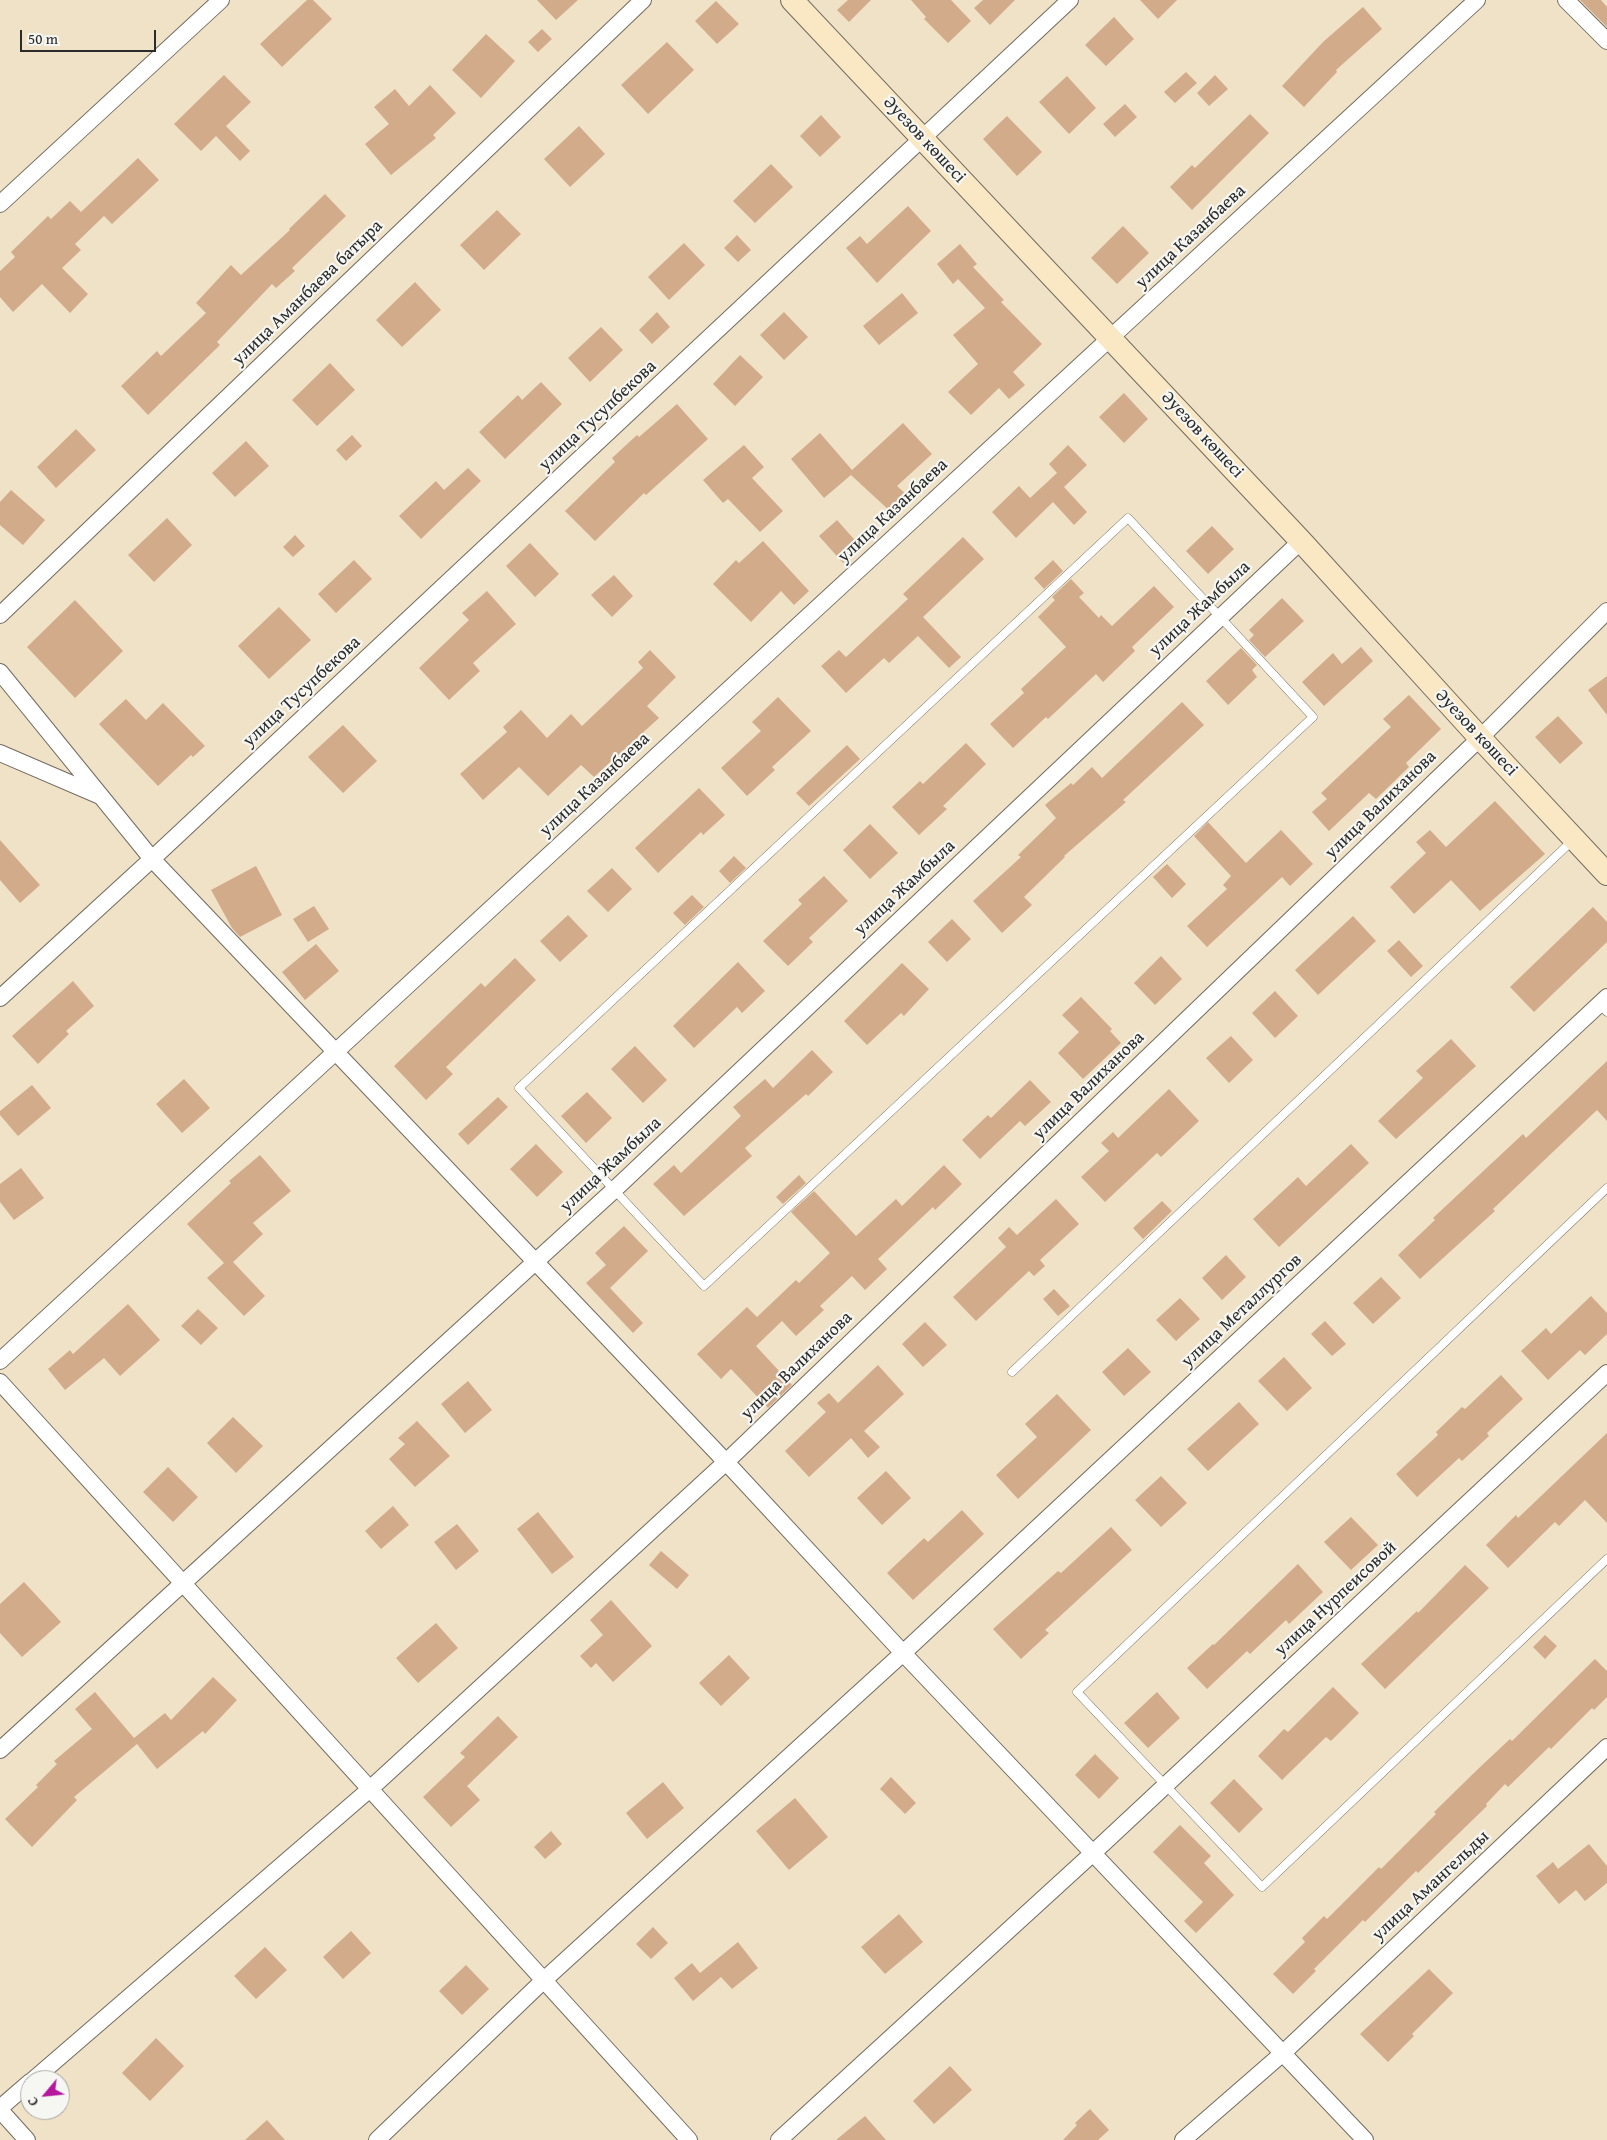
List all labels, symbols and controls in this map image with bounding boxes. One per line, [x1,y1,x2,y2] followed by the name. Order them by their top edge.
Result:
[22,20,159,52] scale bar
[28,28,58,49] text: 50 m
[878,92,970,188] street label: Әуезов көшесі
[1131,180,1251,294] street label: улица Казанбаева
[228,216,388,370] street label: улица Аманбаева батыра
[535,356,661,476] street label: улица Тусупбекова
[1156,387,1248,483] street label: Әуезов көшесі
[833,454,953,568] street label: улица Казанбаева
[1145,557,1255,661] street label: улица Жамбыла
[239,632,365,752] street label: улица Тусупбекова
[1430,685,1522,781] street label: Әуезов көшесі
[535,728,655,842] street label: улица Казанбаева
[1321,746,1441,864] street label: улица Валиханова
[850,836,960,940] street label: улица Жамбыла
[1029,1027,1149,1145] street label: улица Валиханова
[556,1113,666,1217] street label: улица Жамбыла
[1177,1250,1307,1372] street label: улица Металлургов
[737,1307,857,1425] street label: улица Валиханова
[1271,1537,1401,1661] street label: улица Нурпеисовой
[1368,1826,1494,1946] street label: улица Амангельды
[20,2070,70,2120] north arrow
[22,2093,43,2110] text: С

